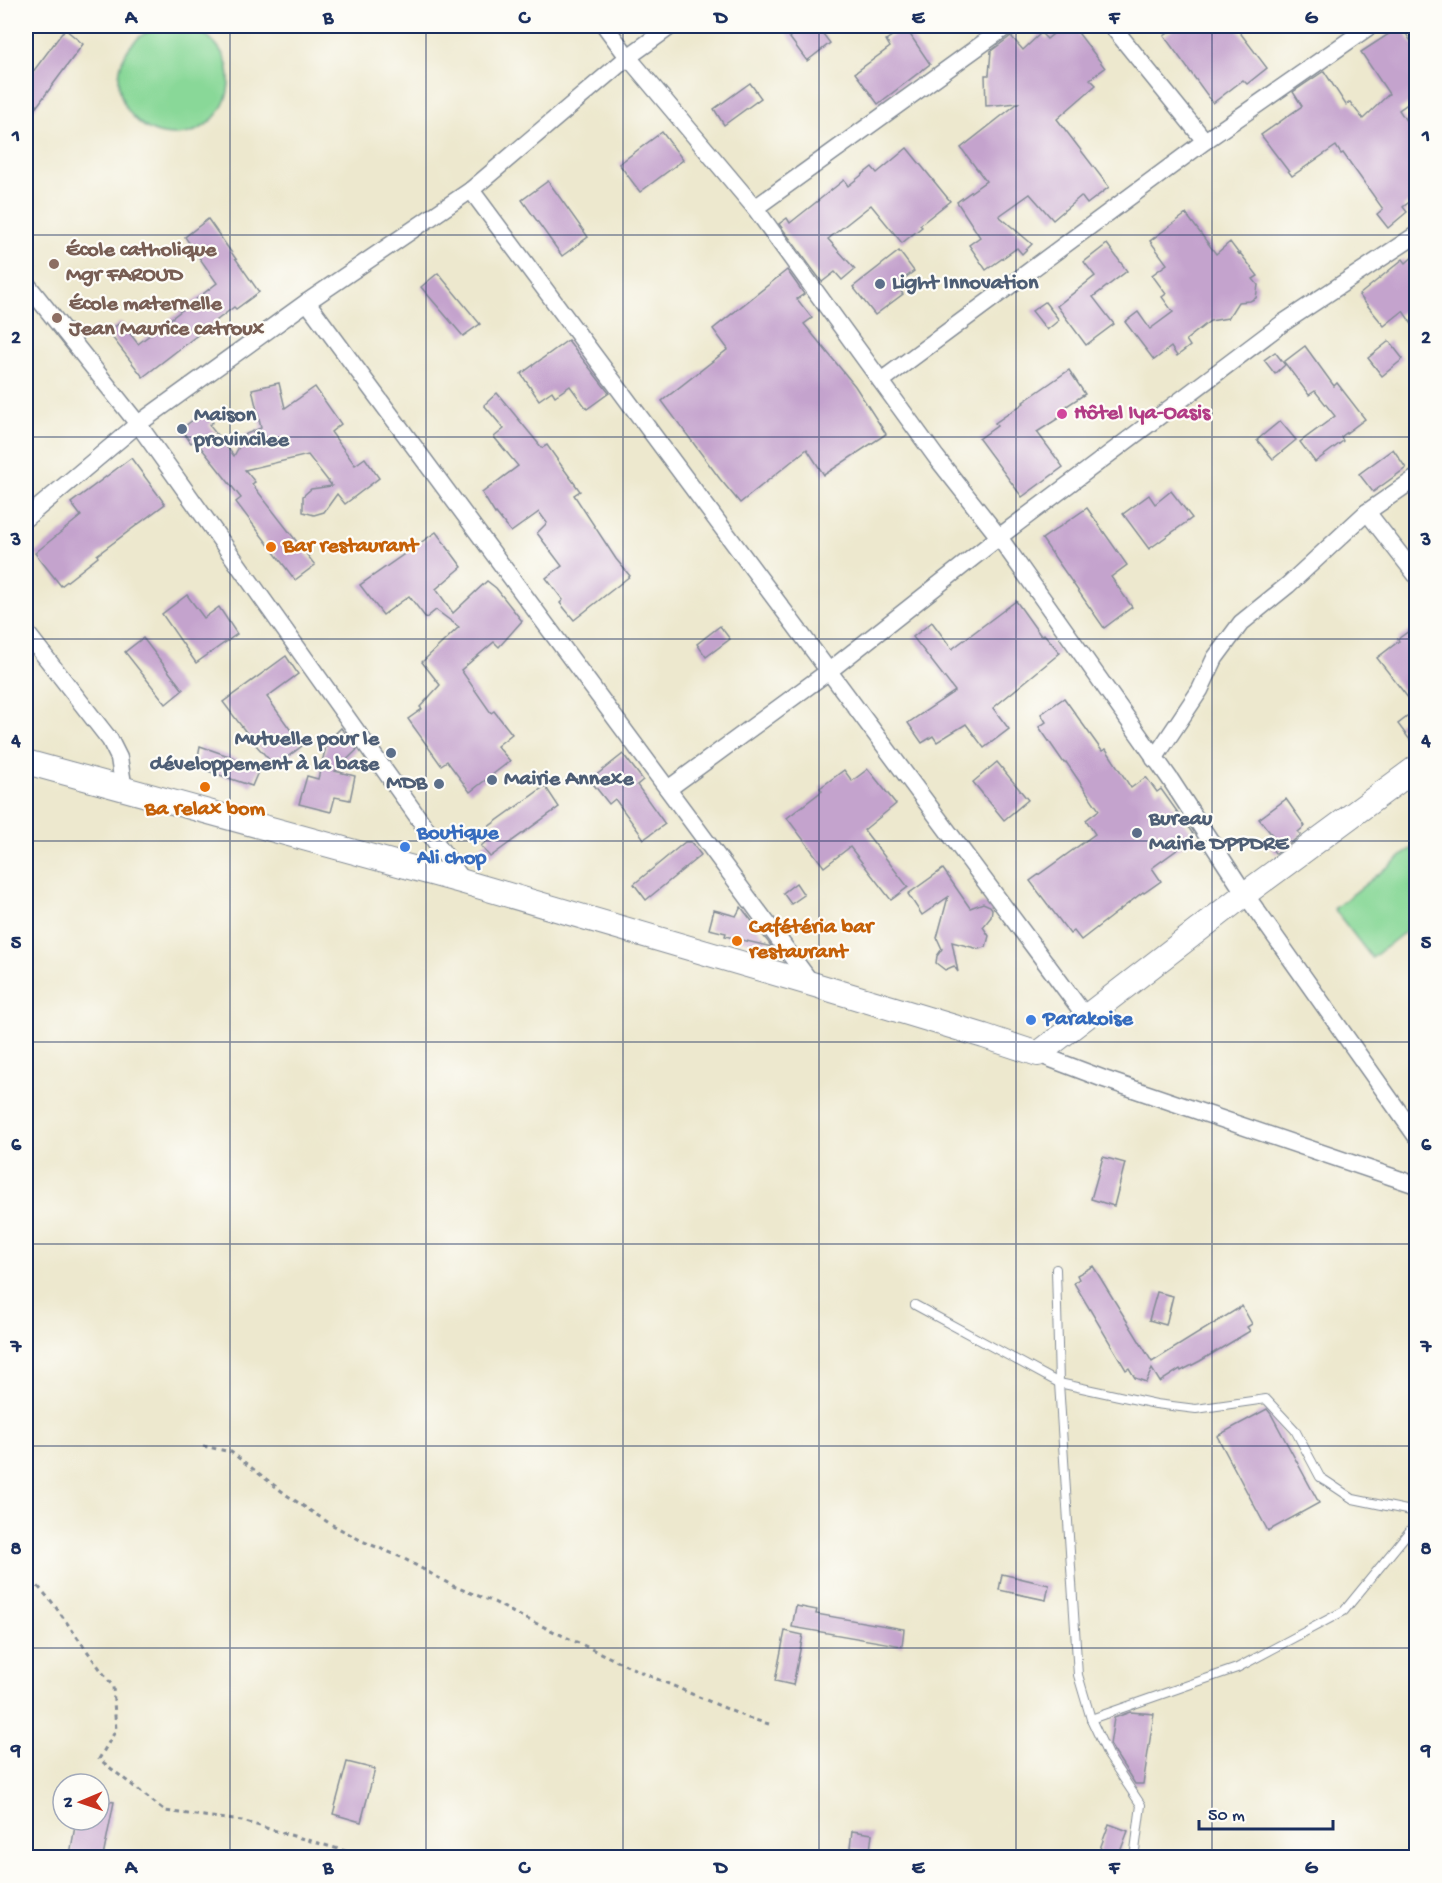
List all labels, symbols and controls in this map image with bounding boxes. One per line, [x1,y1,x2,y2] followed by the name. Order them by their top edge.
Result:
[124,8,139,31] text: A
[322,8,334,31] text: B
[518,8,532,31] text: C
[712,8,728,31] text: D
[912,8,926,31] text: E
[1108,8,1121,31] text: F
[1305,8,1319,31] text: G
[11,126,20,149] text: 1
[1421,126,1430,149] text: 1
[66,238,217,289] place label: École catholique Mgr FAROUD
[47,257,61,271] marker: École catholique Mgr FAROUD
[892,271,1039,297] place label: Light Innovation
[873,277,887,291] marker: Light Innovation
[68,292,264,343] place label: École maternelle Jean Maurice catroux
[50,311,64,325] marker: École maternelle Jean Maurice catroux
[11,328,21,351] text: 2
[1421,328,1431,351] text: 2
[1074,401,1212,427] place label: Hôtel Iya-Oasis
[193,403,289,454] place label: Maison provincilee
[1055,407,1069,421] marker: Hôtel Iya-Oasis
[175,422,189,436] marker: Maison provincilee
[10,530,21,553] text: 3
[1420,530,1431,553] text: 3
[282,534,420,560] place label: Bar restaurant
[264,540,278,554] marker: Bar restaurant
[150,727,380,778] place label: Mutuelle pour le développement à la base
[10,731,21,754] text: 4
[1420,731,1431,754] text: 4
[384,746,398,760] marker: Mutuelle pour le développement à la base
[504,767,634,793] place label: Mairie Annexe
[386,771,429,797] place label: MDB
[485,773,499,787] marker: Mairie Annexe
[432,777,446,791] marker: MDB
[198,780,212,794] marker: Ba relax bom
[144,797,266,823] place label: Ba relax bom
[1148,807,1290,858] place label: Bureau Mairie DPPDRE
[416,821,499,872] place label: Boutique Ali chop
[1130,826,1144,840] marker: Bureau Mairie DPPDRE
[398,840,412,854] marker: Boutique Ali chop
[748,915,875,966] place label: Cafétéria bar restaurant
[11,933,22,956] text: 5
[1421,933,1432,956] text: 5
[730,934,744,948] marker: Cafétéria bar restaurant
[1042,1007,1133,1033] place label: Parakoise
[1024,1013,1038,1027] marker: Parakoise
[11,1135,22,1158] text: 6
[1421,1135,1432,1158] text: 6
[10,1337,23,1360] text: 7
[1420,1337,1433,1360] text: 7
[11,1539,22,1562] text: 8
[1421,1539,1432,1562] text: 8
[10,1741,21,1764] text: 9
[1420,1741,1431,1764] text: 9
[51,1772,111,1832] north arrow
[1199,1793,1332,1831] scale bar
[60,1796,79,1808] text: N
[1208,1806,1245,1827] text: 50 m
[124,1858,139,1881] text: A
[322,1858,334,1881] text: B
[518,1858,532,1881] text: C
[712,1858,728,1881] text: D
[912,1858,926,1881] text: E
[1108,1858,1121,1881] text: F
[1305,1858,1319,1881] text: G

